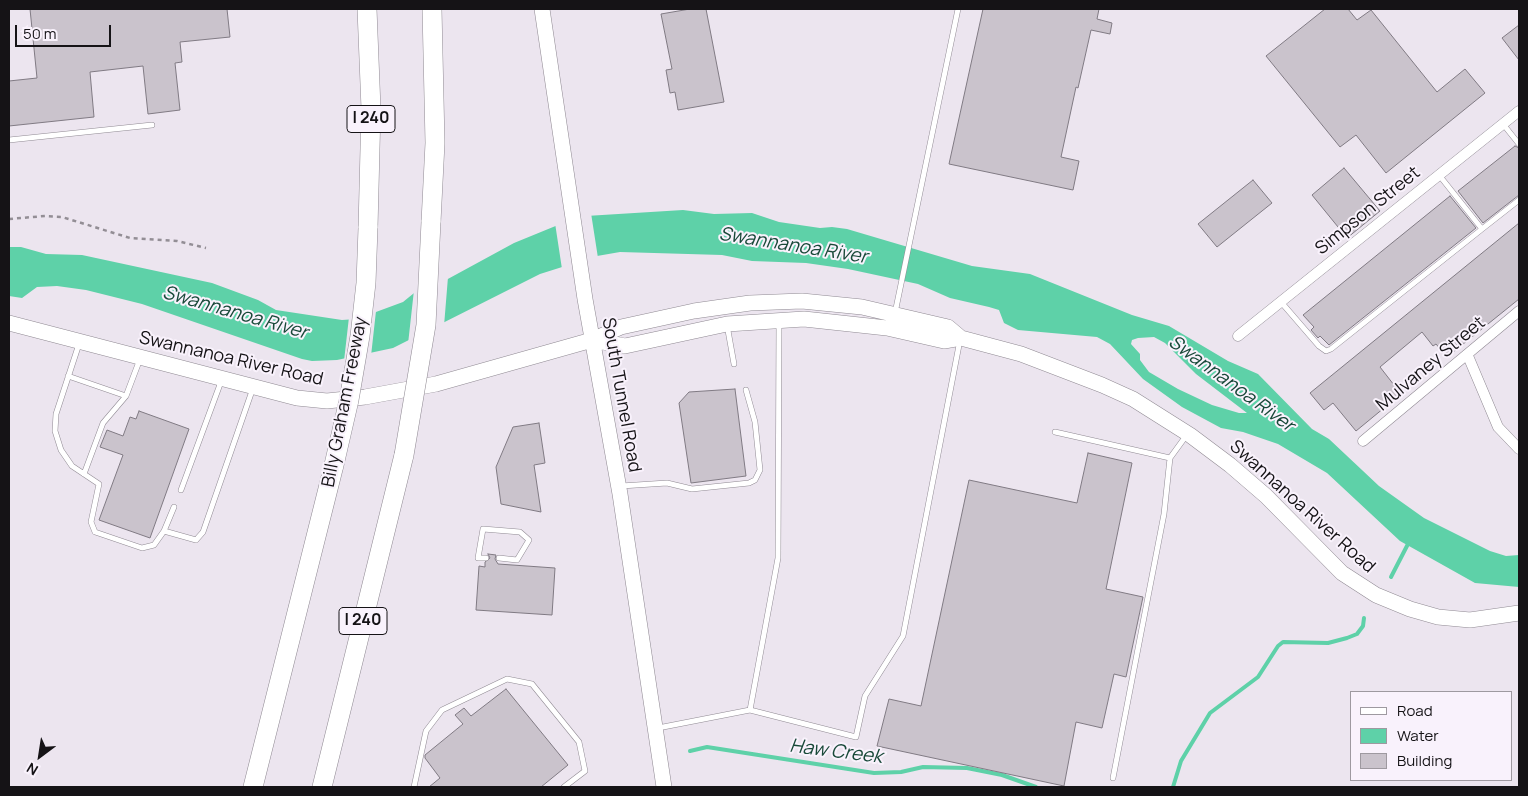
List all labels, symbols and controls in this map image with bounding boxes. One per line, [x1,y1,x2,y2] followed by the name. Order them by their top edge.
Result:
[18,15,114,47] scale bar
[23,23,57,44] text: 50 m
[347,106,395,132] road number: I 240
[1311,162,1425,260] street label: Simpson Street
[717,223,869,269] water label: Swannanoa River
[160,281,310,345] water label: Swannanoa River
[1372,312,1490,416] street label: Mulvaney Street
[318,315,372,489] street label: Billy Graham Freeway
[597,316,645,474] street label: South Tunnel Road
[137,327,325,391] street label: Swannanoa River Road
[1164,331,1298,437] water label: Swannanoa River
[1225,436,1379,578] street label: Swannanoa River Road
[339,608,387,634] road number: I 240
[1350,691,1513,781] legend
[1397,700,1433,721] text: Road
[1397,725,1439,746] text: Water
[15,731,65,781] north arrow
[788,735,884,769] water label: Haw Creek
[1397,750,1452,771] text: Building
[23,759,41,780] text: N

